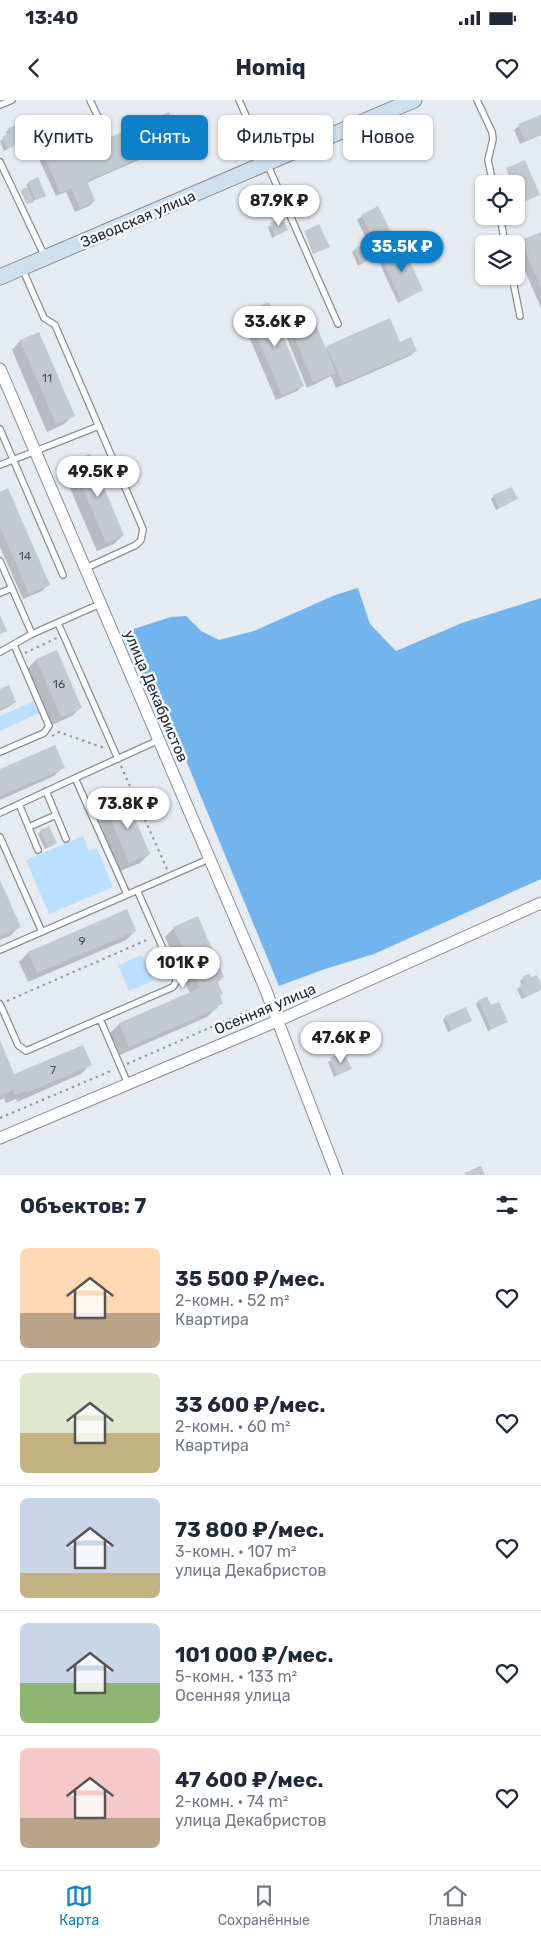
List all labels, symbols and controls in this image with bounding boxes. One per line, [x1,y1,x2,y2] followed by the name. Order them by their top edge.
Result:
[25,6,78,29] text: 13:40
[20,54,48,82] icon: back
[235,54,306,81] text: Homiq
[493,54,521,82] icon: heart
[15,115,111,160] chip: Купить
[121,115,208,160] chip: Снять
[218,115,333,160] chip: Фильтры
[343,115,433,160] chip: Новое
[475,175,525,285] map controls
[475,175,525,225] button: locate
[233,184,325,227] pin: 87.9K ₽
[78,187,198,251] street label: Заводская улица
[250,191,308,210] text: 87.9K ₽
[356,230,448,273] pin: 35.5K ₽
[475,235,525,285] button: layers
[371,237,433,256] text: 35.5K ₽
[229,306,321,348] pin: 33.6K ₽
[244,312,306,331] text: 33.6K ₽
[42,371,52,385] house number: 11
[52,456,144,498] pin: 49.5K ₽
[68,462,128,481] text: 49.5K ₽
[19,549,32,563] house number: 14
[120,627,192,765] street label: улица Декабристов
[53,677,65,691] house number: 16
[82,788,174,830] pin: 73.8K ₽
[98,794,158,813] text: 73.8K ₽
[78,934,86,948] house number: 9
[142,946,224,989] pin: 101K ₽
[157,953,209,972] text: 101K ₽
[212,980,318,1038] street label: Осенняя улица
[295,1022,387,1064] pin: 47.6K ₽
[311,1028,371,1047] text: 47.6K ₽
[50,1063,56,1077] house number: 7
[493,1191,521,1219] icon: filters
[20,1193,146,1218] text: Объектов: 7
[175,1266,325,1291] text: 35 500 ₽/мес.
[60,1268,120,1328] icon: home
[493,1284,521,1312] icon: heart
[175,1291,289,1310] text: 2-комн. · 52 m²
[175,1310,249,1329] text: Квартира
[175,1392,325,1417] text: 33 600 ₽/мес.
[60,1393,120,1453] icon: home
[493,1409,521,1437] icon: heart
[175,1417,290,1436] text: 2-комн. · 60 m²
[175,1436,249,1455] text: Квартира
[175,1517,324,1542] text: 73 800 ₽/мес.
[60,1518,120,1578] icon: home
[493,1534,521,1562] icon: heart
[175,1542,296,1561] text: 3-комн. · 107 m²
[175,1561,326,1580] text: улица Декабристов
[175,1642,333,1667] text: 101 000 ₽/мес.
[60,1643,120,1703] icon: home
[493,1659,521,1687] icon: heart
[175,1667,297,1686] text: 5-комн. · 133 m²
[175,1686,291,1705] text: Осенняя улица
[175,1767,324,1792] text: 47 600 ₽/мес.
[60,1768,120,1828] icon: home
[493,1784,521,1812] icon: heart
[175,1792,288,1811] text: 2-комн. · 74 m²
[175,1811,326,1830] text: улица Декабристов
[59,1882,99,1929] tab: Карта
[218,1882,310,1929] tab: Сохранённые
[428,1882,482,1929] tab: Главная

